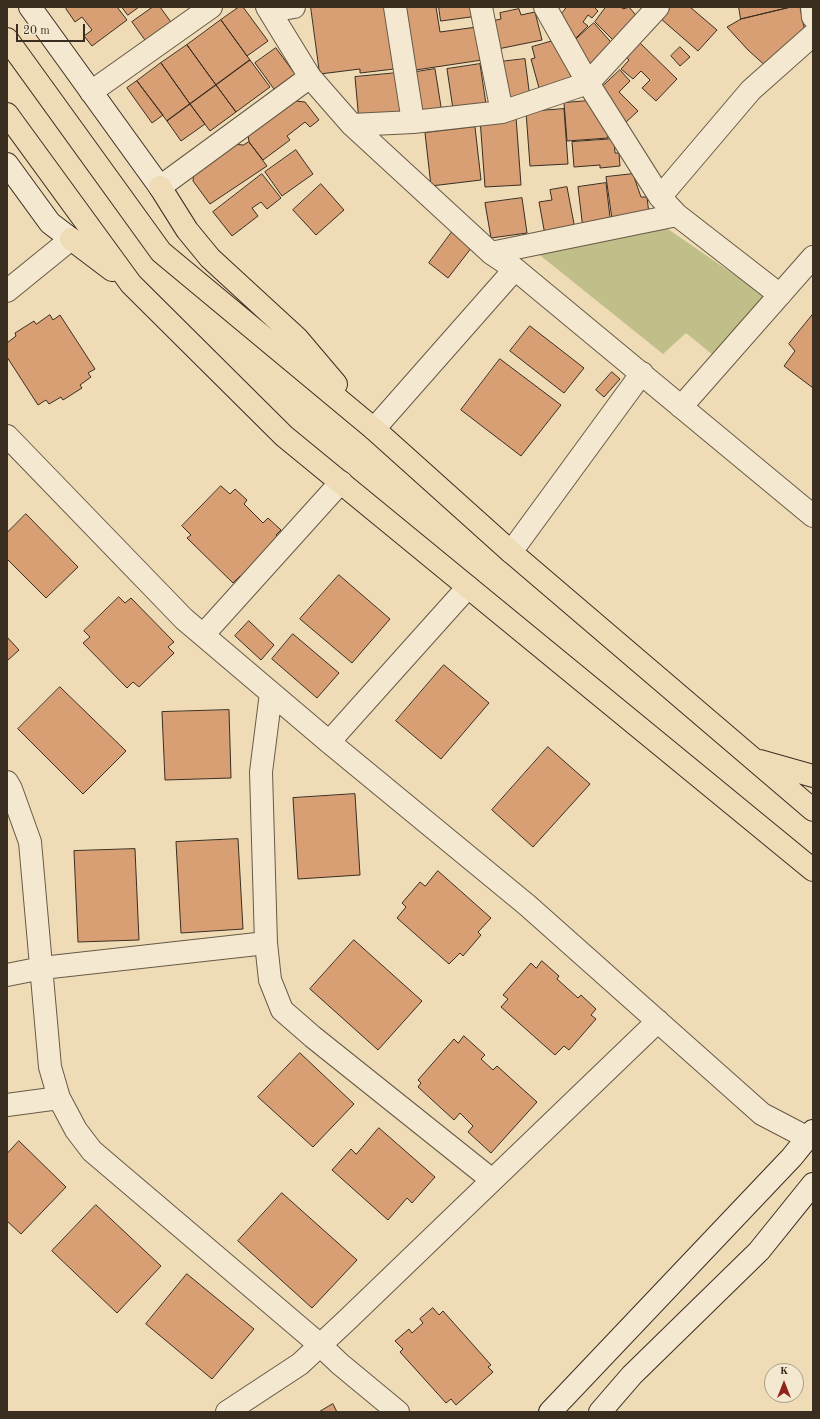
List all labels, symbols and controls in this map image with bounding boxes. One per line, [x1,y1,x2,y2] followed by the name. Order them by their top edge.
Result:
[18,16,87,42] scale bar
[23,25,50,37] text: 20 m
[764,1363,804,1403] north arrow
[780,1366,788,1377] text: K

